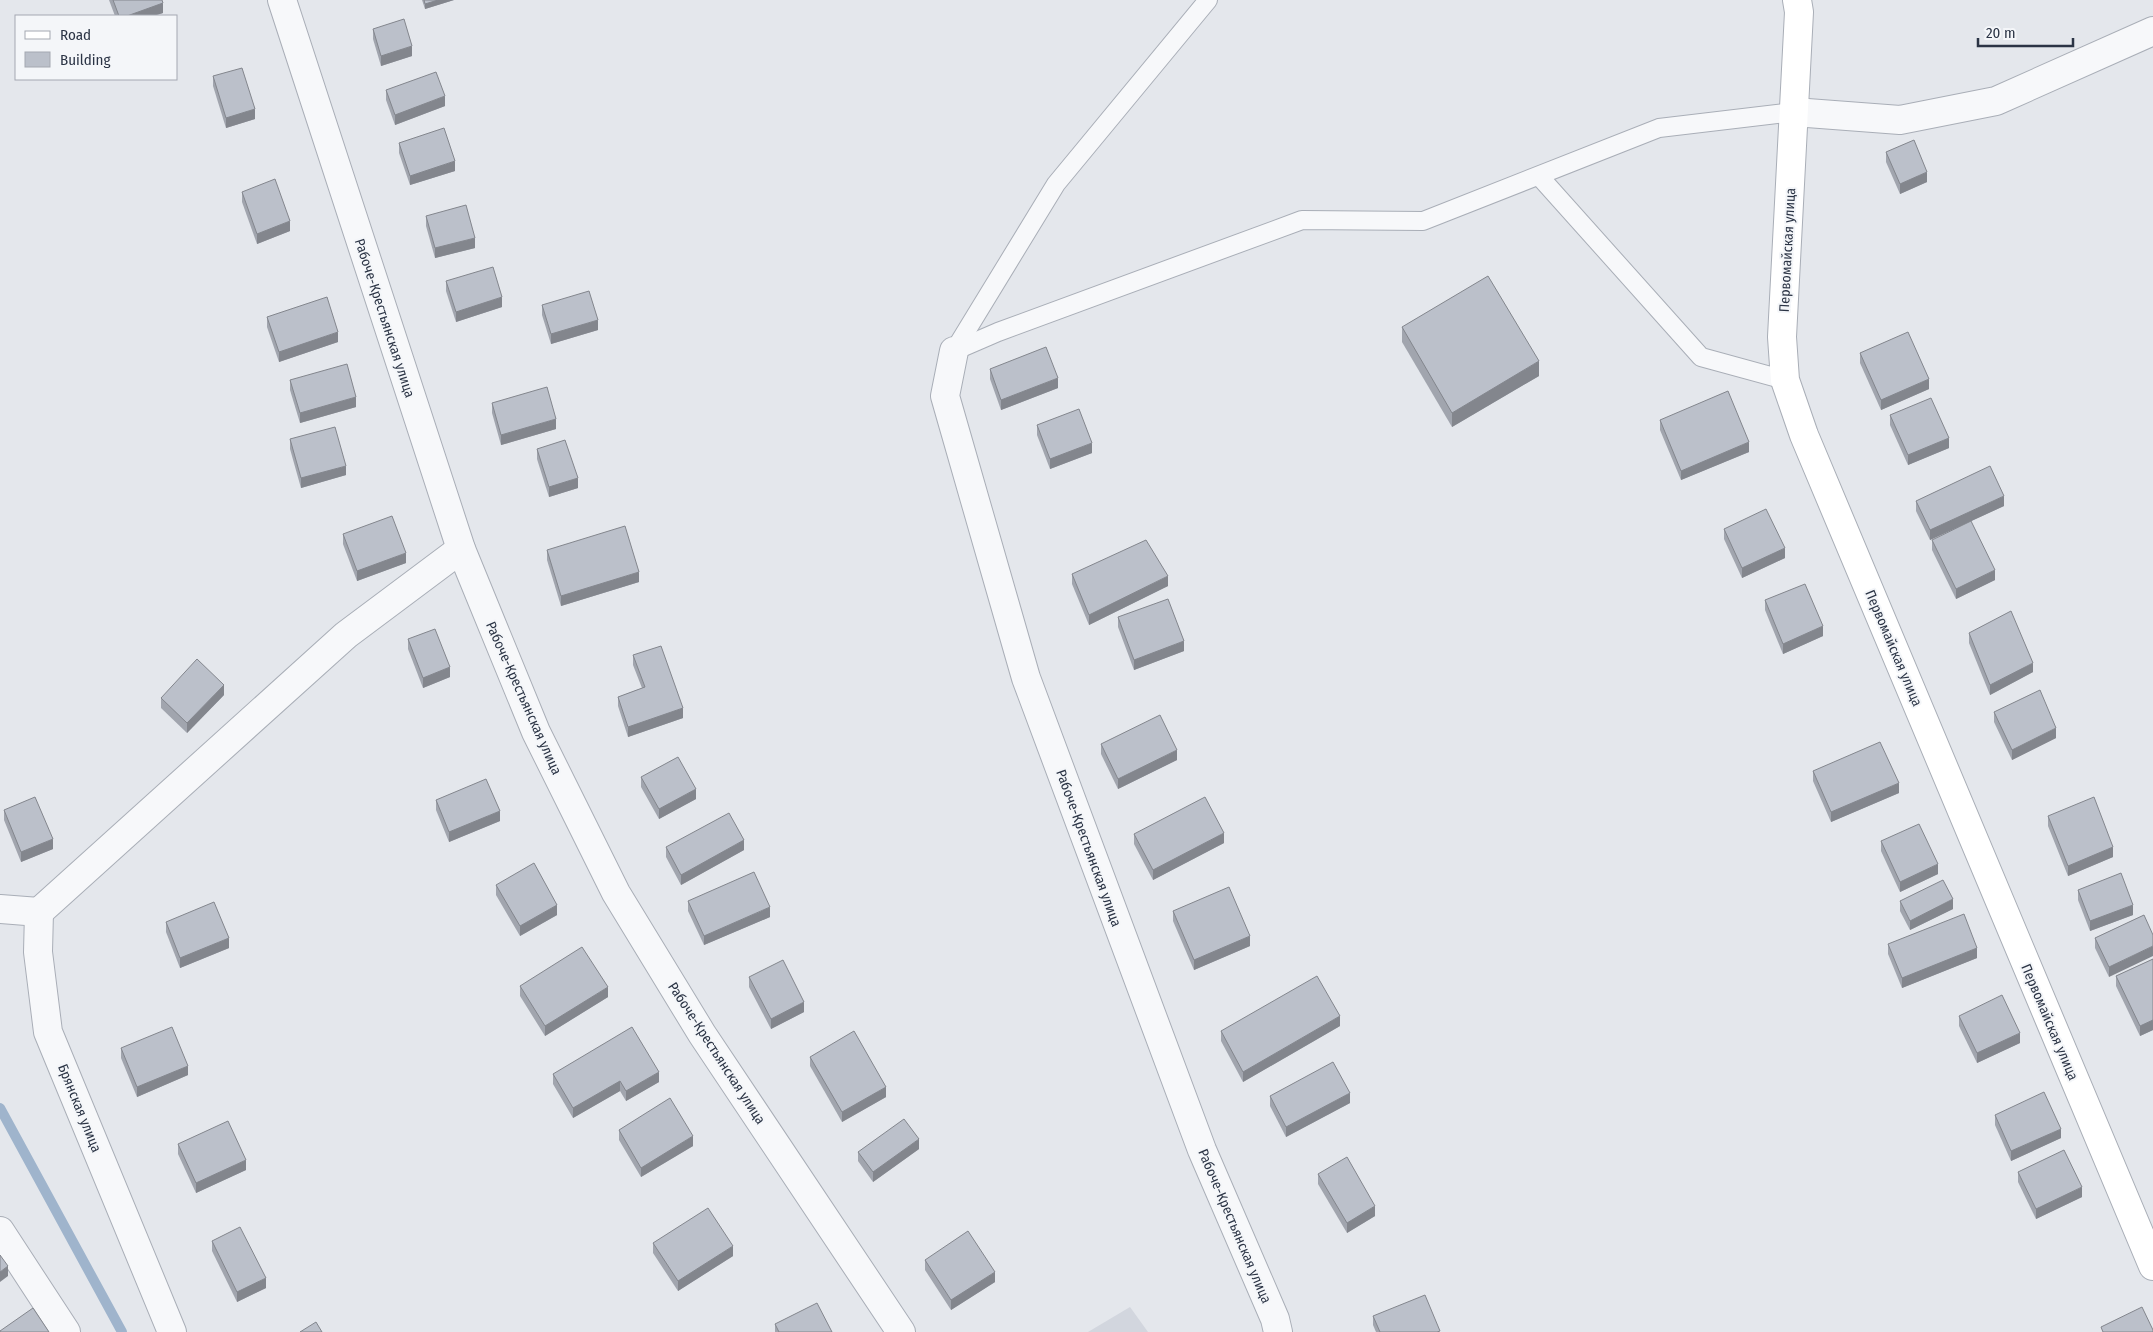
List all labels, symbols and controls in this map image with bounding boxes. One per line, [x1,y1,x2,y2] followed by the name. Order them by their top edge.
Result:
[15,15,178,80] legend
[1978,15,2073,47] scale bar
[1986,24,2016,42] text: 20 m
[60,26,91,44] text: Road
[60,51,111,69] text: Building
[1776,187,1799,313] street label: Первомайская улица
[351,237,418,400] street label: Рабоче-Крестьянская улица
[1861,588,1926,709] street label: Первомайская улица
[482,619,565,778] street label: Рабоче-Крестьянская улица
[1052,767,1125,929] street label: Рабоче-Крестьянская улица
[2017,962,2082,1083] street label: Первомайская улица
[664,979,769,1128] street label: Рабоче-Крестьянская улица
[54,1062,105,1155] street label: Брянская улица
[1194,1146,1275,1306] street label: Рабоче-Крестьянская улица

